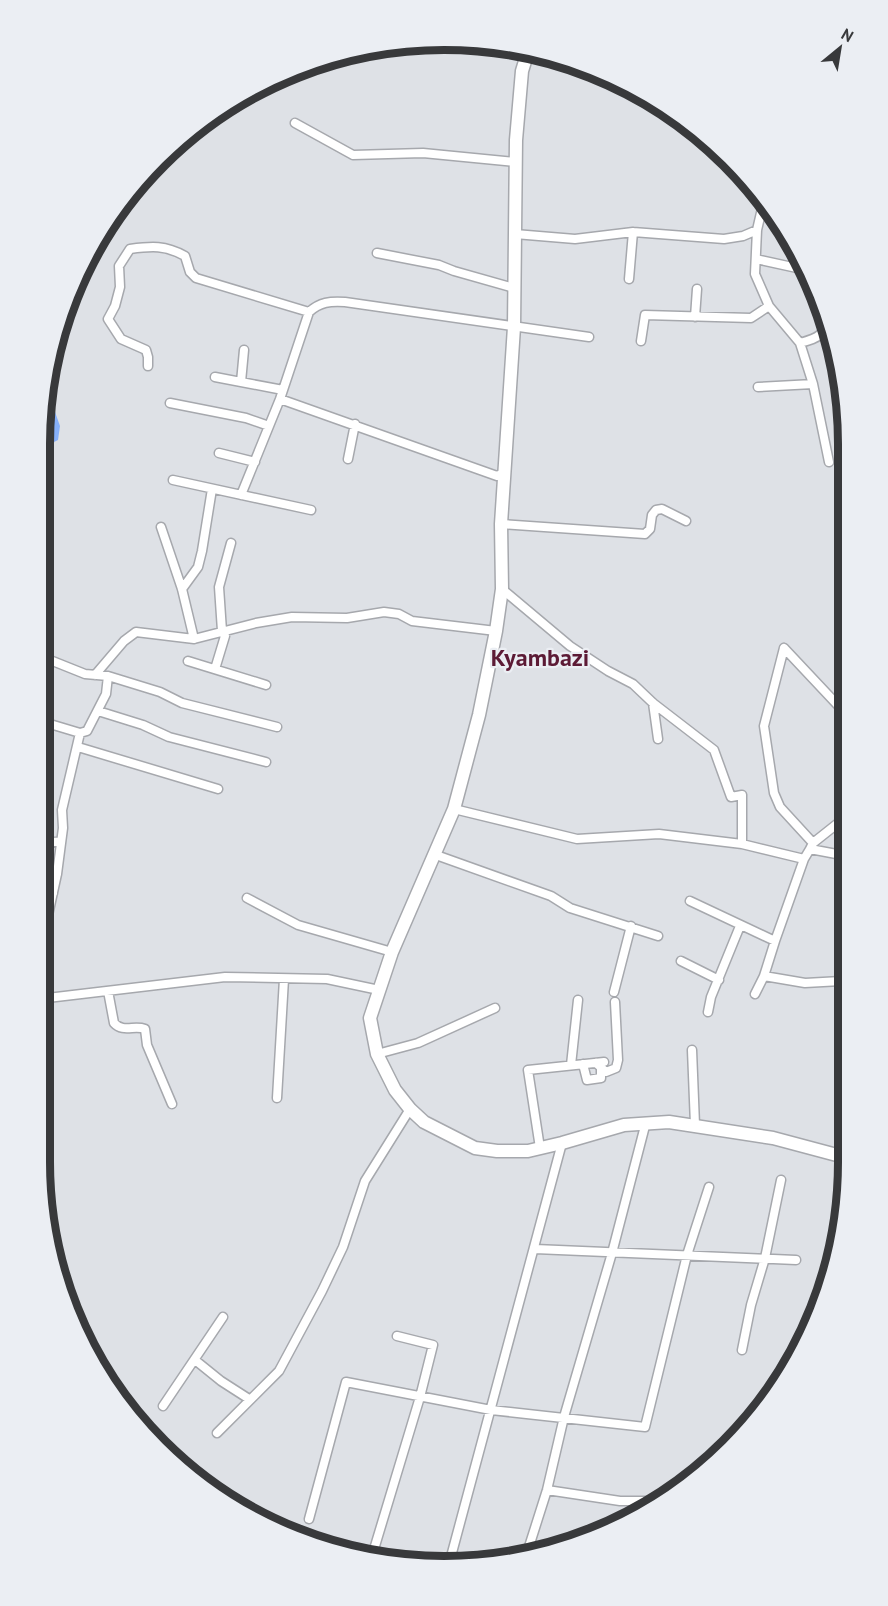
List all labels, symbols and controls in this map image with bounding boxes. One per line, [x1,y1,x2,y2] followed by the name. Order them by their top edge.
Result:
[810,18,870,78] north arrow
[838,24,857,46] text: N
[491,642,589,673] district label: Kyambazi

